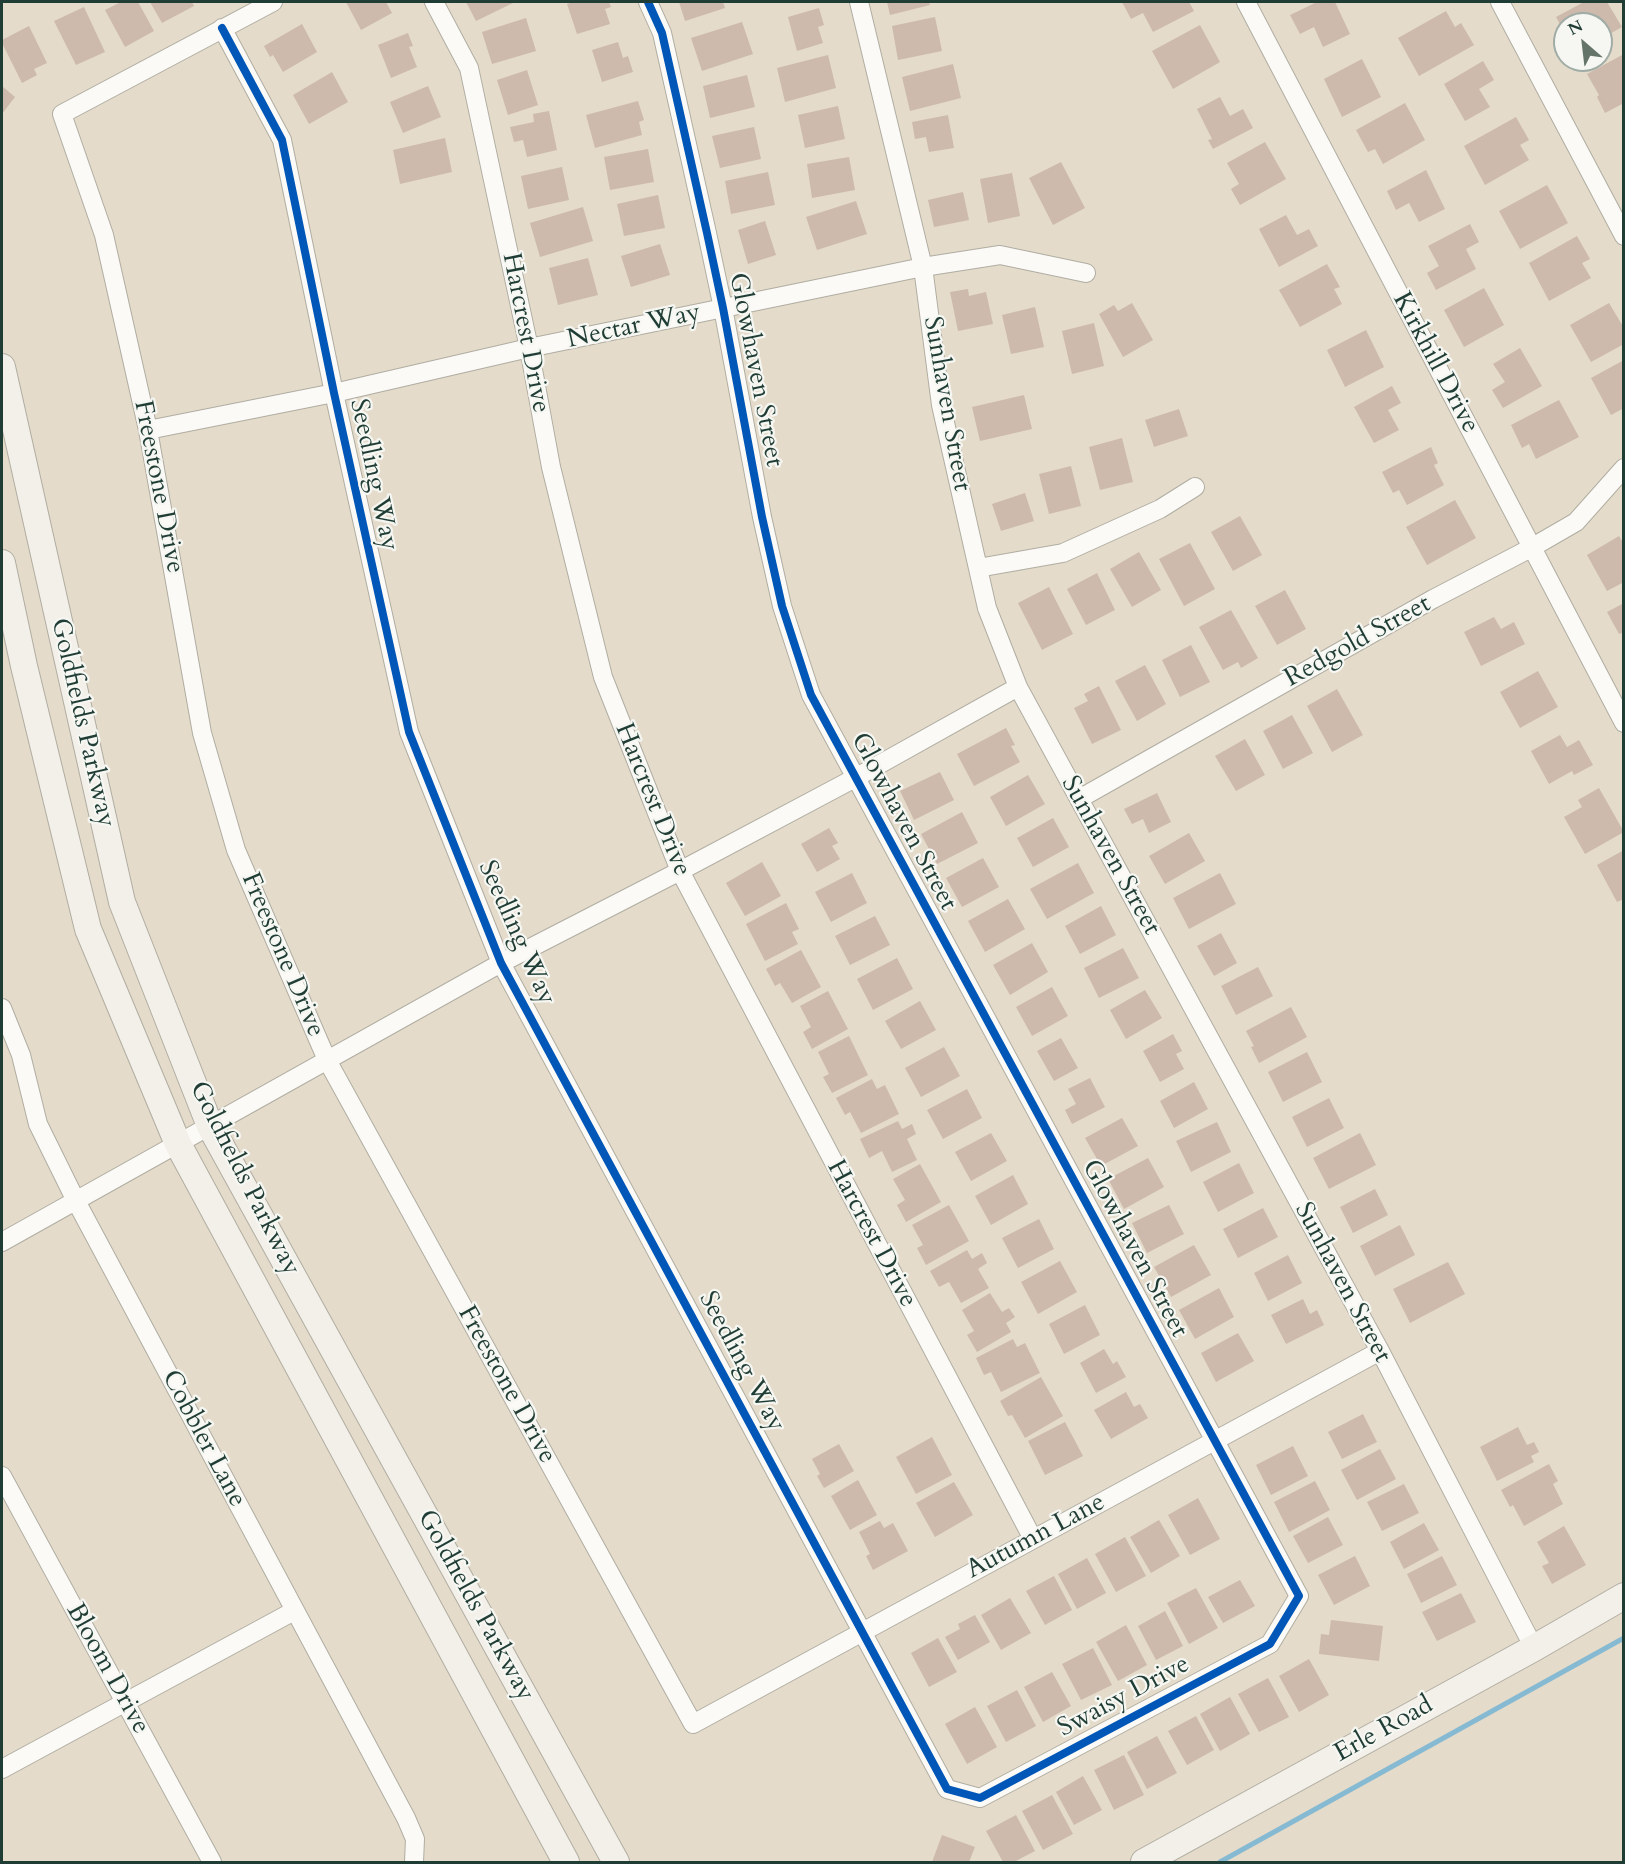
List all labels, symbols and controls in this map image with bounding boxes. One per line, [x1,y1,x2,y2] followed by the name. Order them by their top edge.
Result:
[1553,12,1613,72] north arrow
[1564,15,1587,41] text: N
[494,250,556,416] street label: Harcrest Drive
[721,270,789,470] street label: Glowhaven Street
[1385,287,1485,439] street label: Kirkhill Drive
[565,298,703,356] street label: Nectar Way
[915,314,977,494] street label: Sunhaven Street
[342,396,404,554] street label: Seedling Way
[126,398,190,576] street label: Freestone Drive
[1279,589,1437,695] street label: Redgold Street
[43,615,121,831] street label: Goldfields Parkway
[607,719,697,881] street label: Harcrest Drive
[843,728,963,916] street label: Glowhaven Street
[1053,771,1167,941] street label: Sunhaven Street
[470,856,562,1010] street label: Seedling Way
[233,868,331,1042] street label: Freestone Drive
[182,1077,306,1281] street label: Goldfields Parkway
[819,1155,923,1313] street label: Harcrest Drive
[1074,1155,1194,1343] street label: Glowhaven Street
[1287,1198,1397,1368] street label: Sunhaven Street
[691,1287,791,1437] street label: Seedling Way
[450,1301,562,1469] street label: Freestone Drive
[154,1365,252,1513] street label: Cobbler Lane
[961,1487,1111,1587] street label: Autumn Lane
[410,1505,540,1707] street label: Goldfields Parkway
[58,1598,156,1740] street label: Bloom Drive
[1053,1649,1195,1745] street label: Swaisy Drive
[1329,1690,1439,1770] street label: Erle Road

